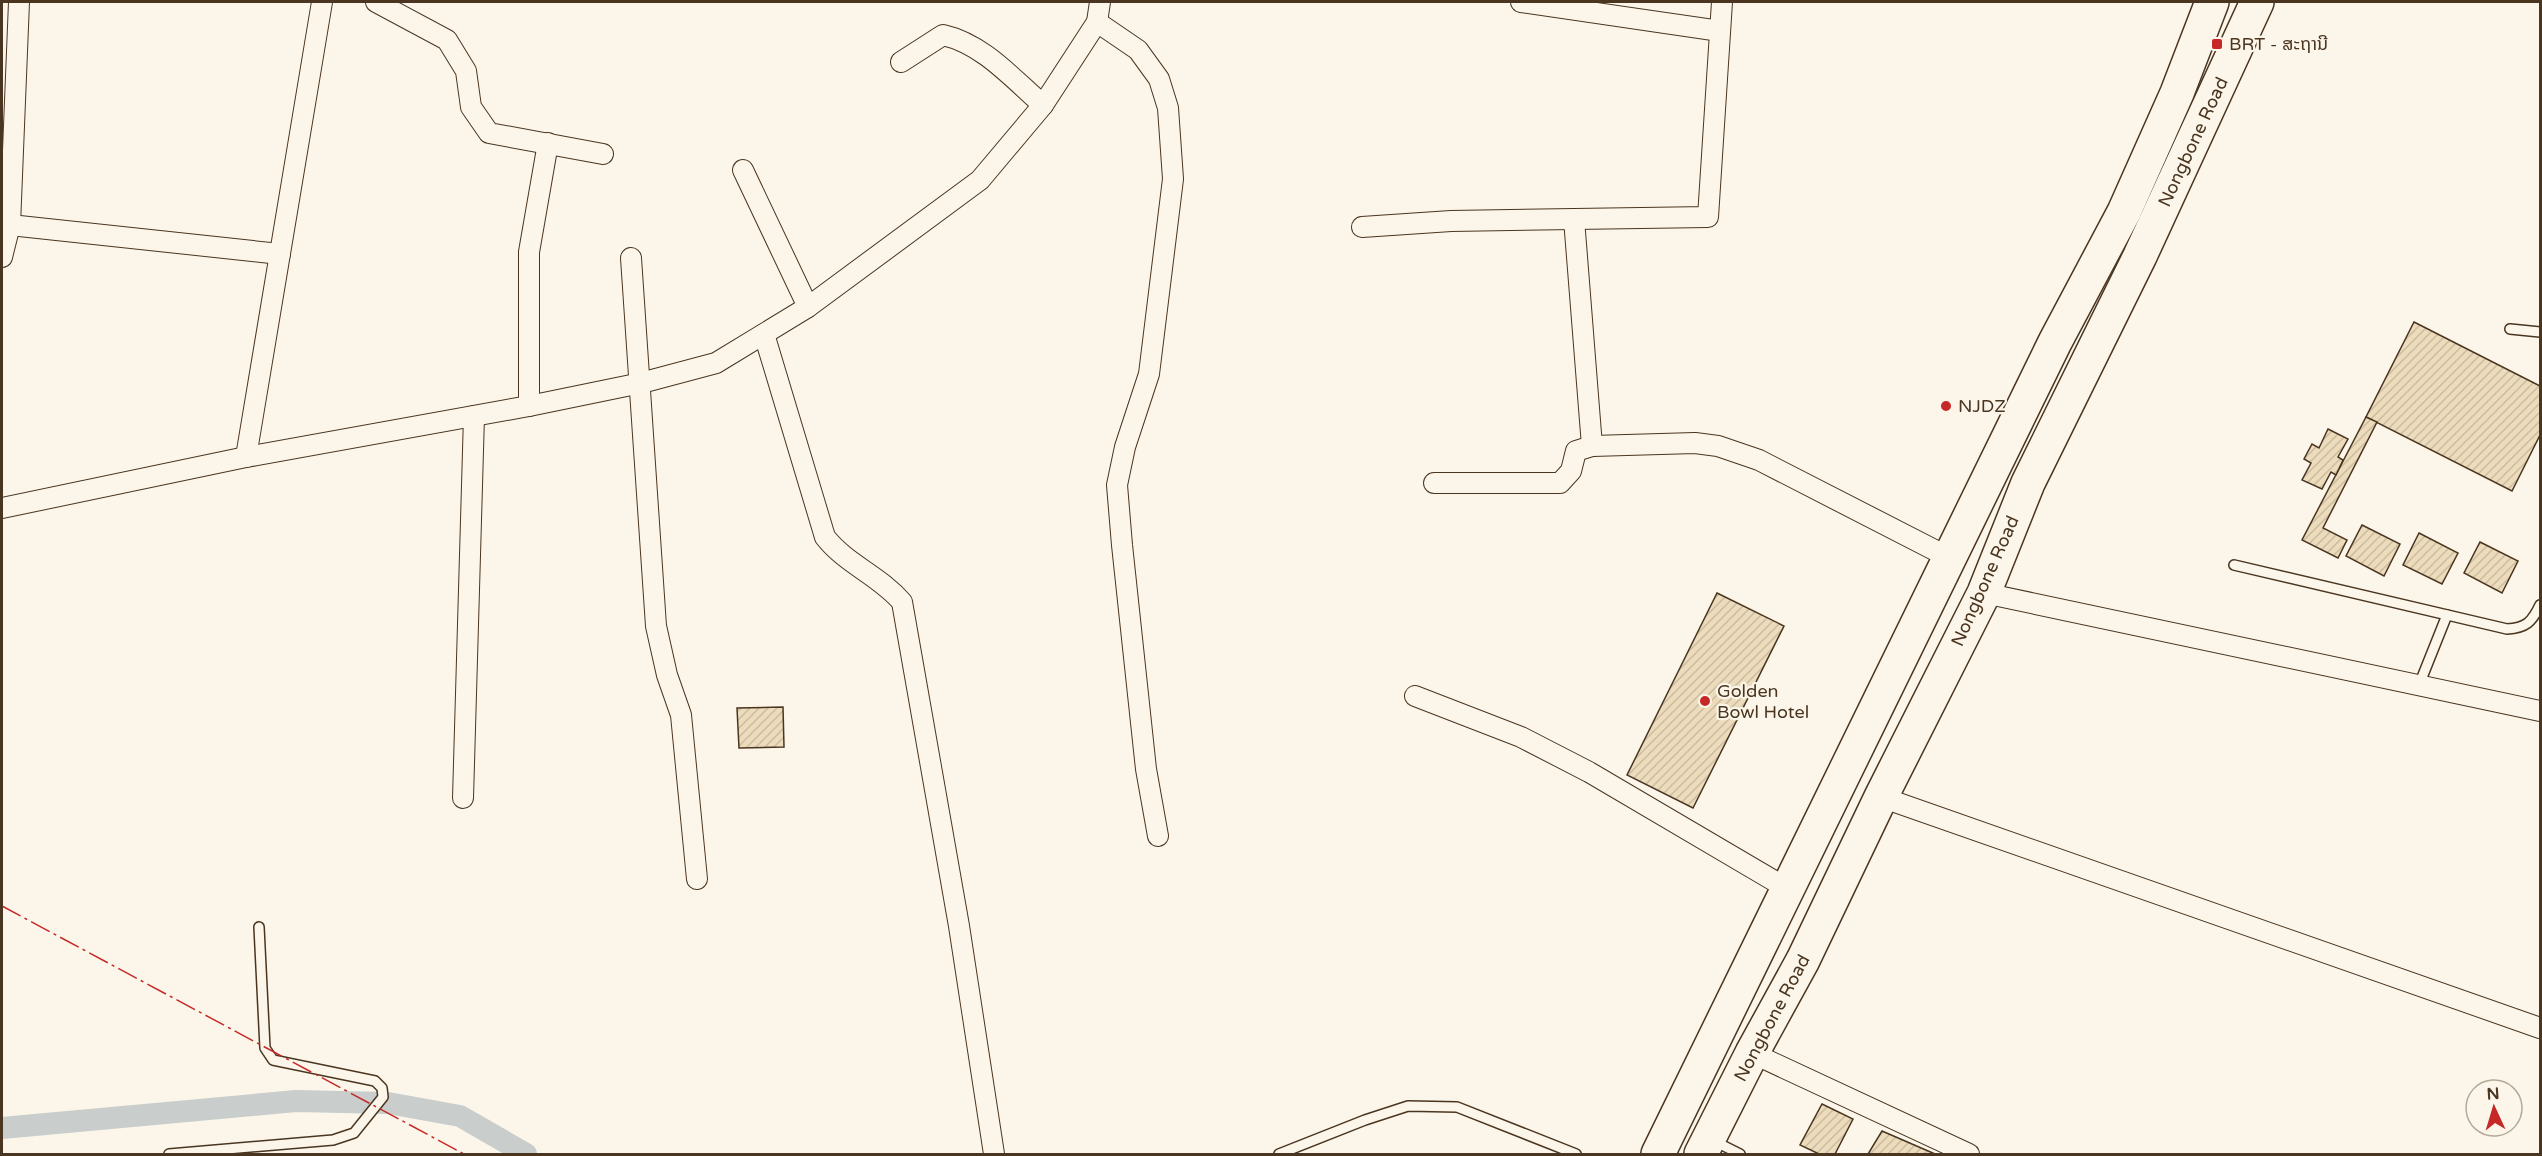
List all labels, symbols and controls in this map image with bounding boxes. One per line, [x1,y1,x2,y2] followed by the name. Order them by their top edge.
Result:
[2229,33,2328,55] place label: BRT - ສະຖານີ
[2210,37,2224,51] marker: BRT - ສະຖານີ
[2153,74,2233,210] street label: Nongbone Road
[1958,395,2006,417] place label: NJDZ
[1939,399,1953,413] marker: NJDZ
[1946,512,2024,650] street label: Nongbone Road
[1717,680,1809,723] place label: Golden Bowl Hotel
[1698,694,1712,708] marker: Golden Bowl Hotel
[1729,951,1815,1085] street label: Nongbone Road
[2464,1078,2524,1138] north arrow
[2486,1084,2500,1104] text: N

